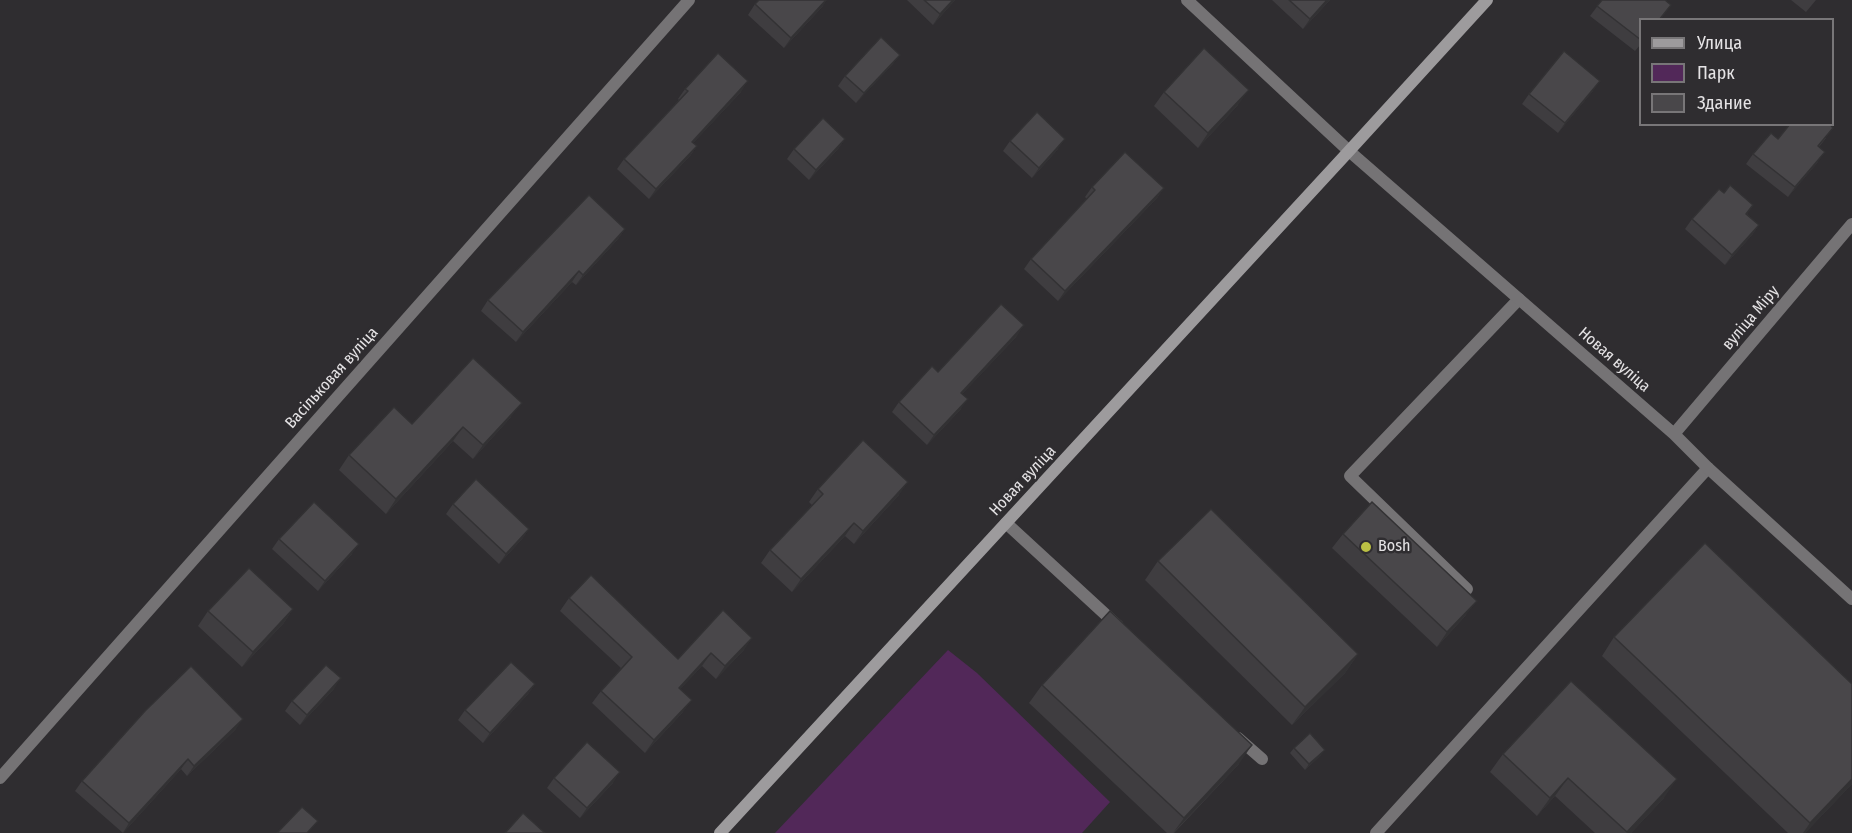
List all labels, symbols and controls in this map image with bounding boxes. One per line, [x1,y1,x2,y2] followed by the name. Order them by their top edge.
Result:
[1639,18,1834,126] legend
[1697,32,1742,54] text: Улица
[1697,62,1735,84] text: Парк
[1697,92,1752,114] text: Здание
[1719,282,1783,354] street label: вуліца Міру
[281,323,383,433] street label: Васільковая вуліца
[1574,324,1654,396] street label: Новая вуліца
[986,442,1060,520] street label: Новая вуліца
[1378,537,1410,557] place label: Bosh
[1359,540,1373,554] marker: Bosh

